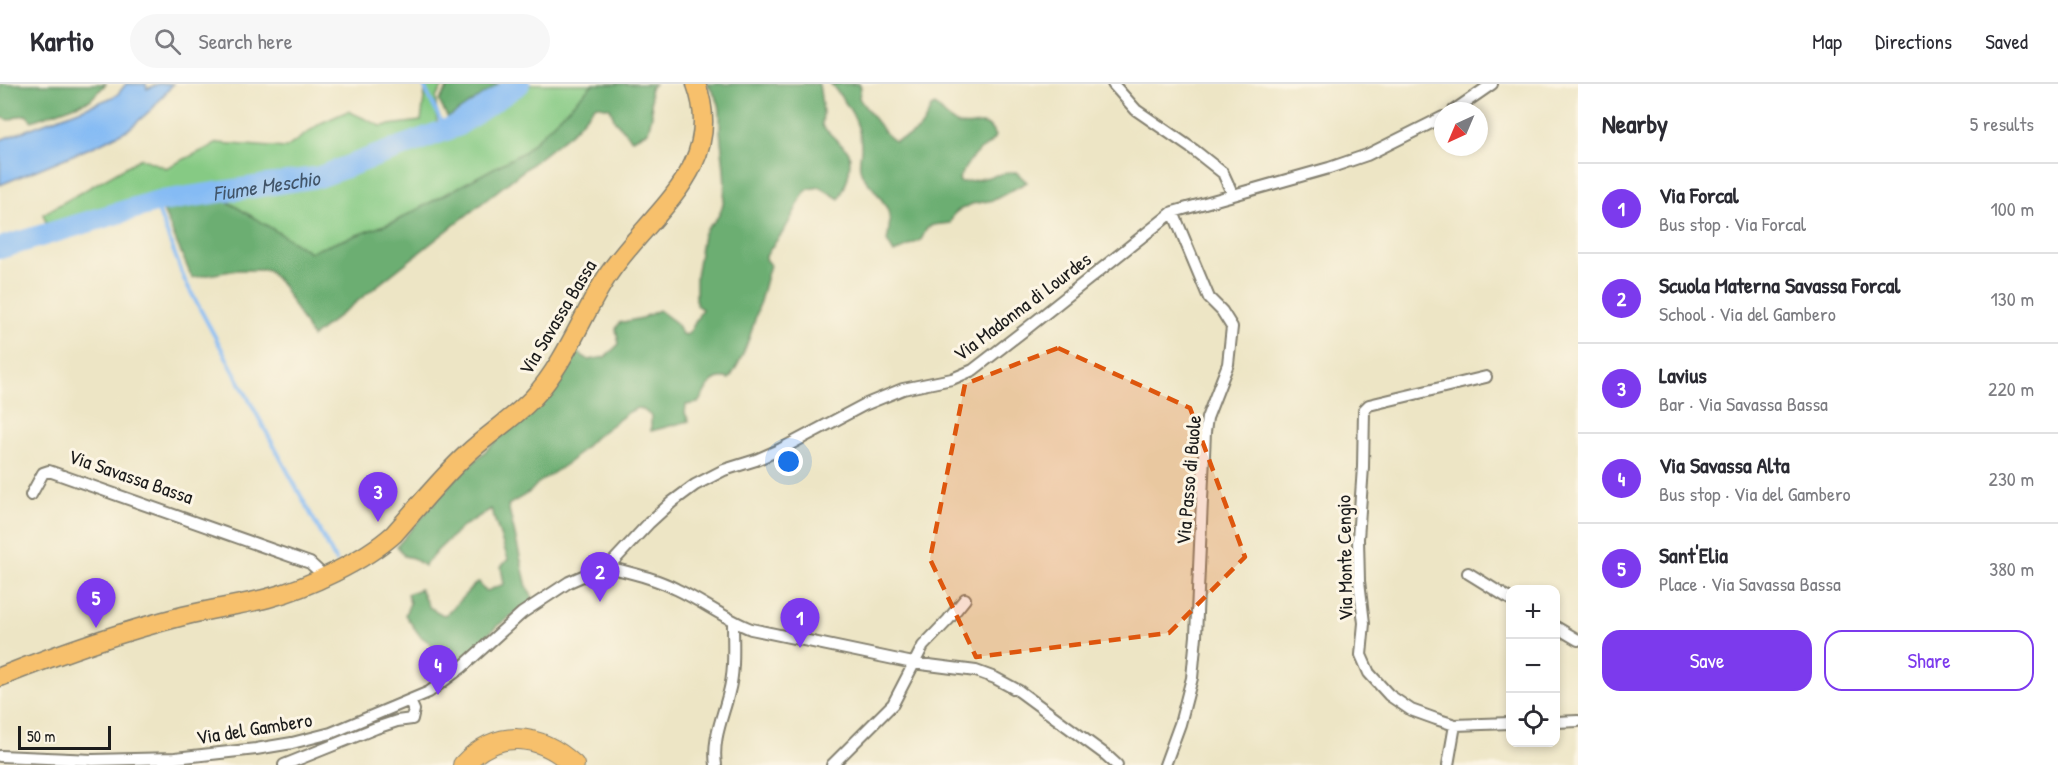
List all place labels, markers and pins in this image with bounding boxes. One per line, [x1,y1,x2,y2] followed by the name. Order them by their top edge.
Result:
[358,472,398,522] pin: 3
[580,552,620,602] pin: 2
[76,578,116,628] pin: 5
[780,598,820,648] pin: 1
[418,646,458,695] pin: 4

